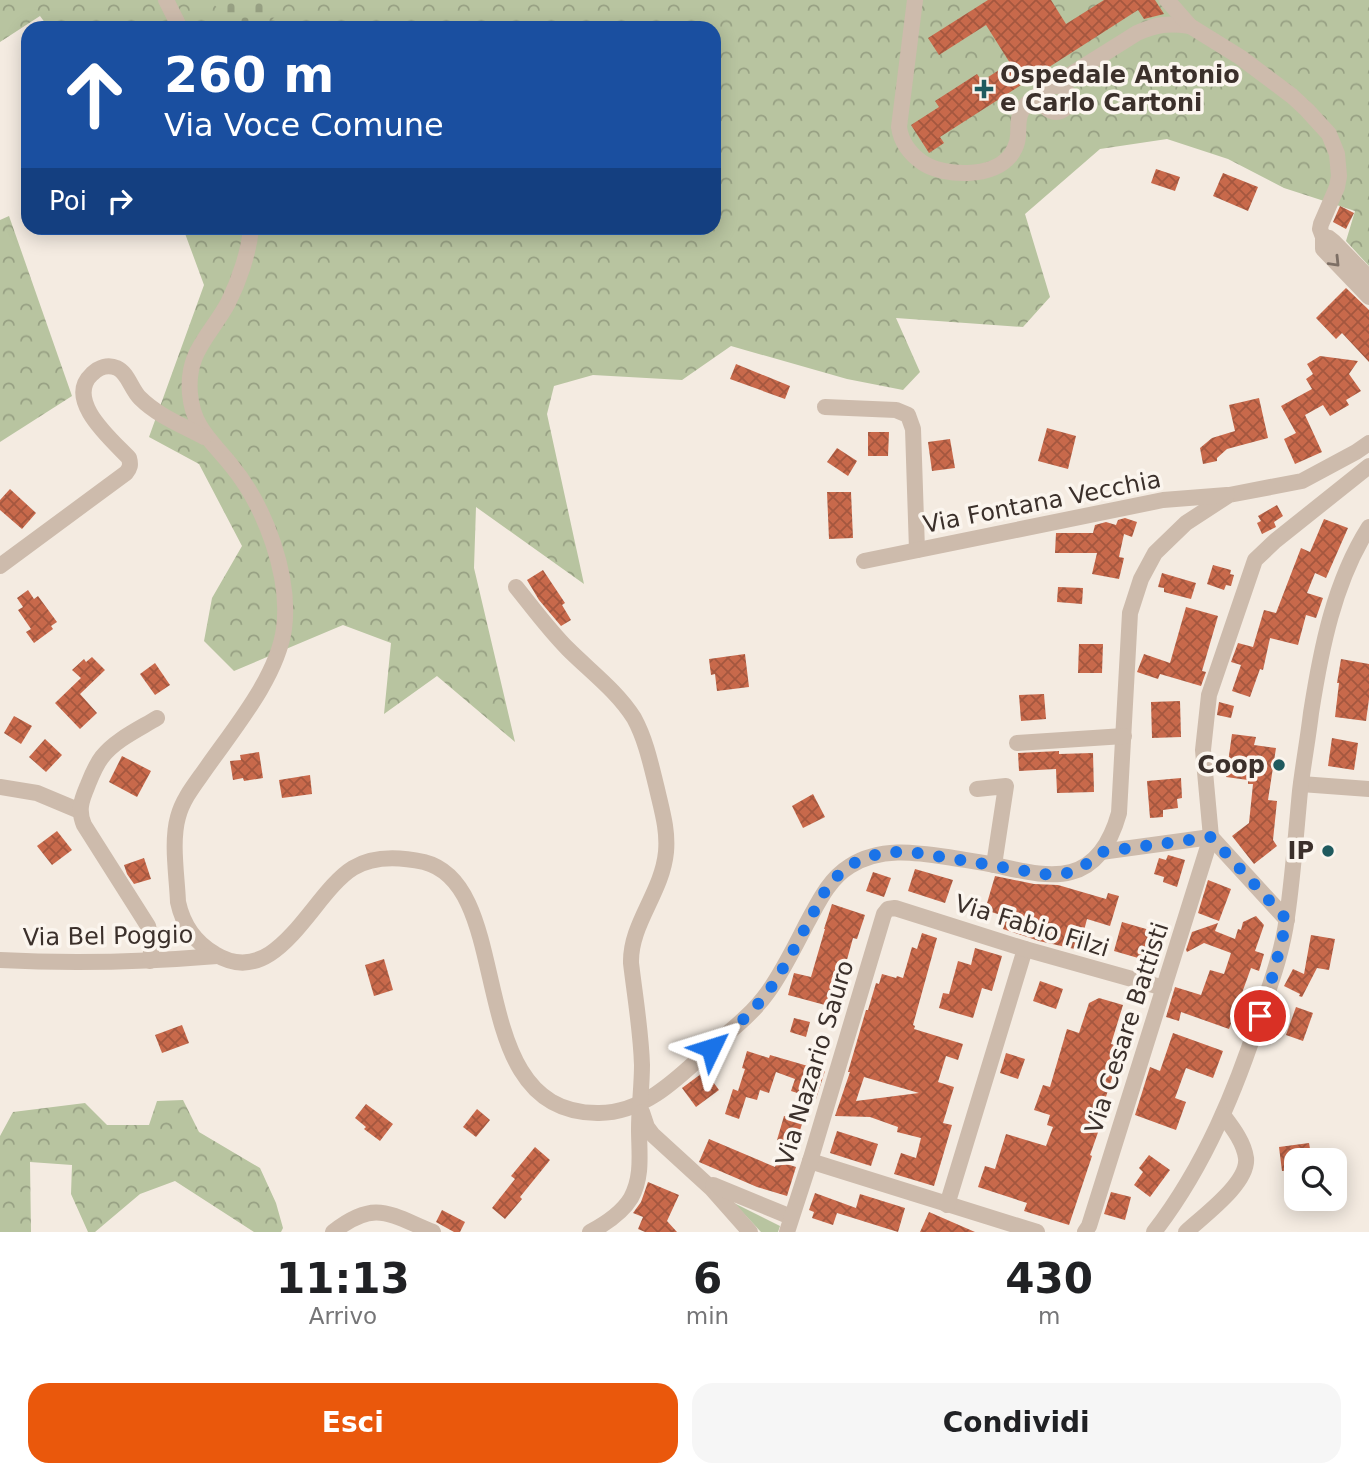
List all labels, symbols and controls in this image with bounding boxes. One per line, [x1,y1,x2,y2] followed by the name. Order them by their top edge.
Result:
[164,47,334,104] text: 260 m
[49,49,140,140] icon: ahead
[1000,61,1240,117] place label: Ospedale Antonio e Carlo Cartoni
[974,79,994,99] marker: Ospedale Antonio e Carlo Cartoni
[164,106,444,144] text: Via Voce Comune
[101,182,139,220] icon: right
[49,186,87,216] text: Poi
[1326,254,1339,267] one-way arrow
[921,465,1163,539] street label: Via Fontana Vecchia
[1197,751,1265,779] place label: Coop
[1271,757,1287,773] marker: Coop
[1287,837,1314,865] place label: IP
[1320,843,1336,859] marker: IP
[951,889,1113,963] street label: Via Fabio Filzi
[1080,919,1174,1137] street label: Via Cesare Battisti
[22,921,194,951] street label: Via Bel Poggio
[770,957,860,1169] street label: Via Nazario Sauro
[1230,986,1290,1046] pin
[1241,997,1279,1035] icon: arrive
[674,1011,748,1085] position arrow
[1284,1148,1347,1211] map controls
[1284,1148,1347,1211] button: search
[276,1254,410,1303] text: 11:13
[693,1254,722,1303] text: 6
[1005,1254,1093,1303] text: 430
[309,1303,377,1329] text: Arrivo
[686,1303,729,1329] text: min
[1038,1303,1060,1329] text: m
[28,1383,678,1463] button: Esci
[692,1383,1341,1463] button: Condividi

